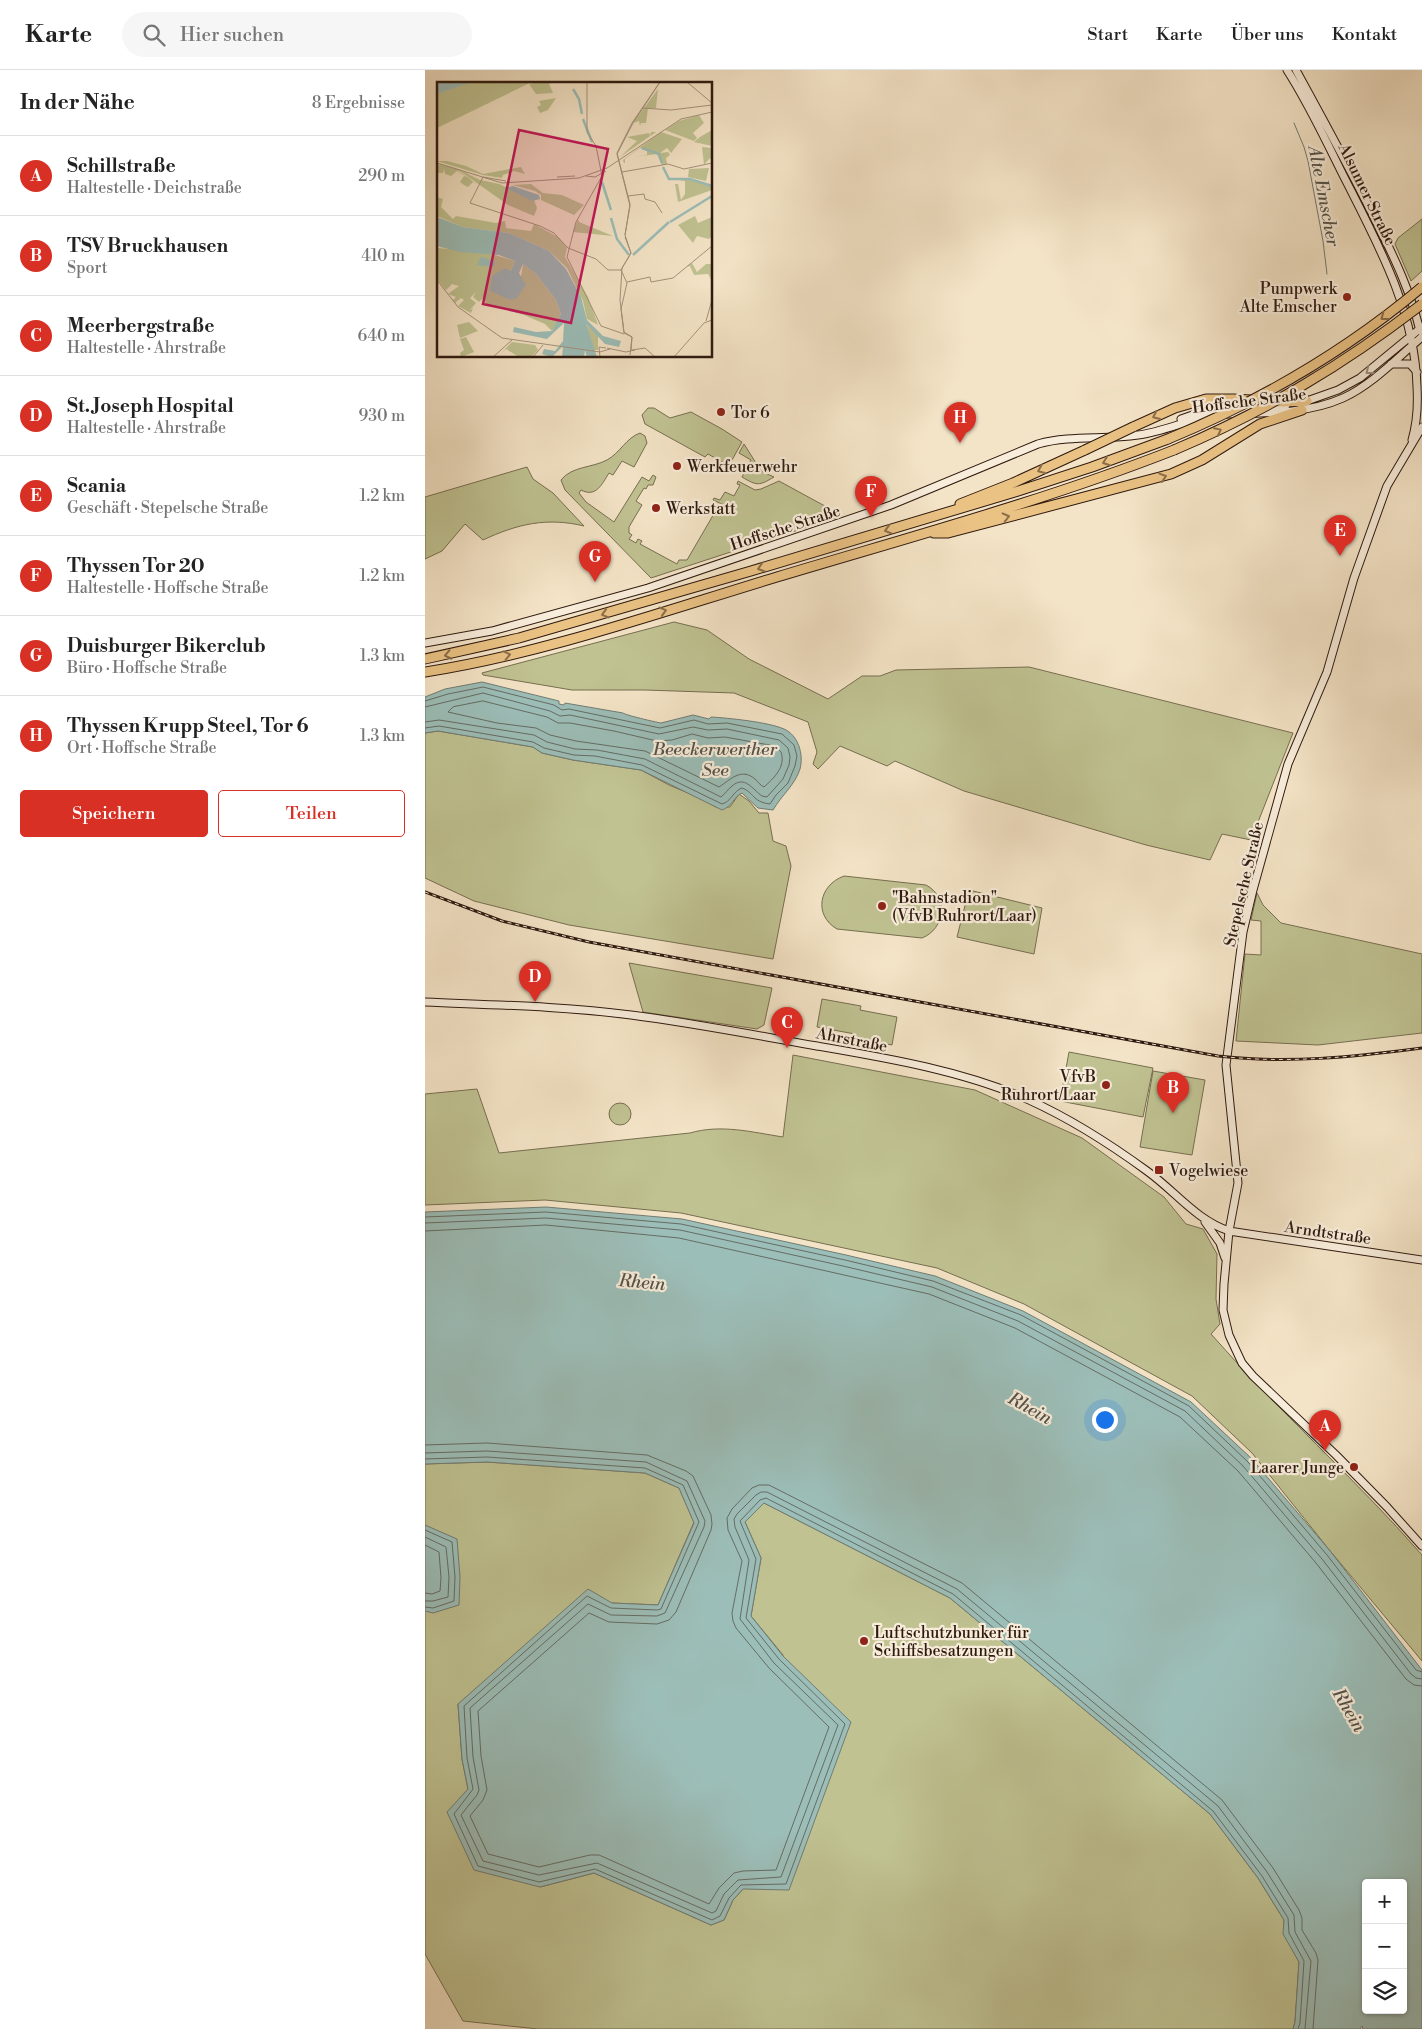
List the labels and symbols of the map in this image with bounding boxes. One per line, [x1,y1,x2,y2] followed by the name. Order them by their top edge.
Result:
[437,82,713,358] inset map
[1333,139,1400,249] street label: Alsumer Straße
[1302,142,1345,249] water label: Alte Emscher
[1239,279,1339,317] place label: Pumpwerk Alte Emscher
[1341,291,1353,303] marker: Pumpwerk Alte Emscher
[1380,311,1390,320] one-way arrow
[1366,366,1375,374] one-way arrow
[1191,384,1307,418] street label: Hoffsche Straße
[944,402,976,443] pin: H
[731,403,770,423] place label: Tor 6
[715,406,727,418] marker: Tor 6
[1152,410,1161,420] one-way arrow
[1213,427,1222,437] one-way arrow
[1102,456,1111,466] one-way arrow
[686,457,797,477] place label: Werkfeuerwehr
[671,460,683,472] marker: Werkfeuerwehr
[1037,464,1046,474] one-way arrow
[1159,473,1167,483] one-way arrow
[855,476,887,517] pin: F
[665,499,736,519] place label: Werkstatt
[728,501,843,555] street label: Hoffsche Straße
[650,502,662,514] marker: Werkstatt
[1002,512,1010,523] one-way arrow
[1324,515,1356,556] pin: E
[885,524,893,534] one-way arrow
[579,541,611,582] pin: G
[757,562,766,572] one-way arrow
[659,607,667,617] one-way arrow
[602,608,610,618] one-way arrow
[443,649,452,659] one-way arrow
[503,650,511,661] one-way arrow
[652,738,777,782] water label: Beeckerwerther See
[1220,820,1268,949] street label: Stepelsche Straße
[892,888,1037,926] place label: "Bahnstadion" (VfvB Ruhrort/Laar)
[876,900,888,912] marker: "Bahnstadion" (VfvB Ruhrort/Laar)
[519,961,551,1002] pin: D
[771,1007,803,1048] pin: C
[813,1023,889,1057] street label: Ahrstraße
[1001,1067,1096,1105] place label: VfvB Ruhrort/Laar
[1157,1072,1189,1113] pin: B
[1100,1079,1112,1091] marker: VfvB Ruhrort/Laar
[1168,1161,1248,1181] place label: Vogelwiese
[1153,1164,1165,1176] marker: Vogelwiese
[1282,1217,1372,1249] street label: Arndtstraße
[617,1269,667,1296] water label: Rhein
[1003,1387,1057,1430] water label: Rhein
[1092,1407,1118,1433] your location
[1309,1410,1341,1451] pin: A
[1250,1458,1344,1478] place label: Laarer Junge
[1348,1461,1360,1473] marker: Laarer Junge
[874,1623,1029,1661] place label: Luftschutzbunker für Schiffsbesatzungen
[858,1635,870,1647] marker: Luftschutzbunker für Schiffsbesatzungen
[1326,1683,1371,1737] water label: Rhein

